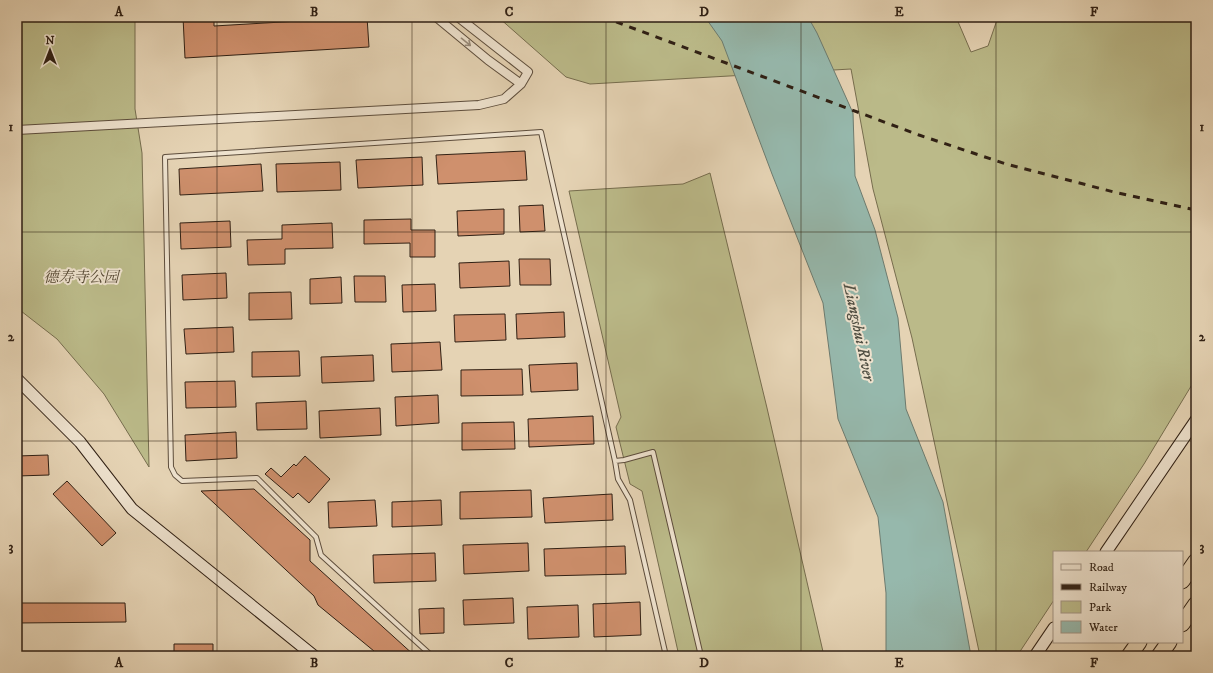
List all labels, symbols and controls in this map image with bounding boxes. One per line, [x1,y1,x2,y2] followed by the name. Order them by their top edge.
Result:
[114,4,124,20] text: A
[310,4,318,20] text: B
[505,4,514,20] text: C
[699,4,709,20] text: D
[894,4,904,20] text: E
[1090,4,1099,20] text: F
[30,30,70,70] north arrow
[45,34,55,48] text: N
[460,37,471,46] one-way arrow
[9,119,14,135] text: 1
[1200,119,1205,135] text: 1
[43,268,120,287] park label: 德寿寺公园
[839,280,879,384] water label: Liangshui River
[8,329,15,345] text: 2
[1199,329,1206,345] text: 2
[9,539,14,555] text: 3
[1200,539,1205,555] text: 3
[1053,551,1183,643] legend
[1089,560,1114,575] text: Road
[1089,580,1127,595] text: Railway
[1089,600,1111,615] text: Park
[1088,620,1118,635] text: Water
[114,655,124,671] text: A
[310,655,318,671] text: B
[505,655,514,671] text: C
[699,655,709,671] text: D
[894,655,904,671] text: E
[1090,655,1099,671] text: F

